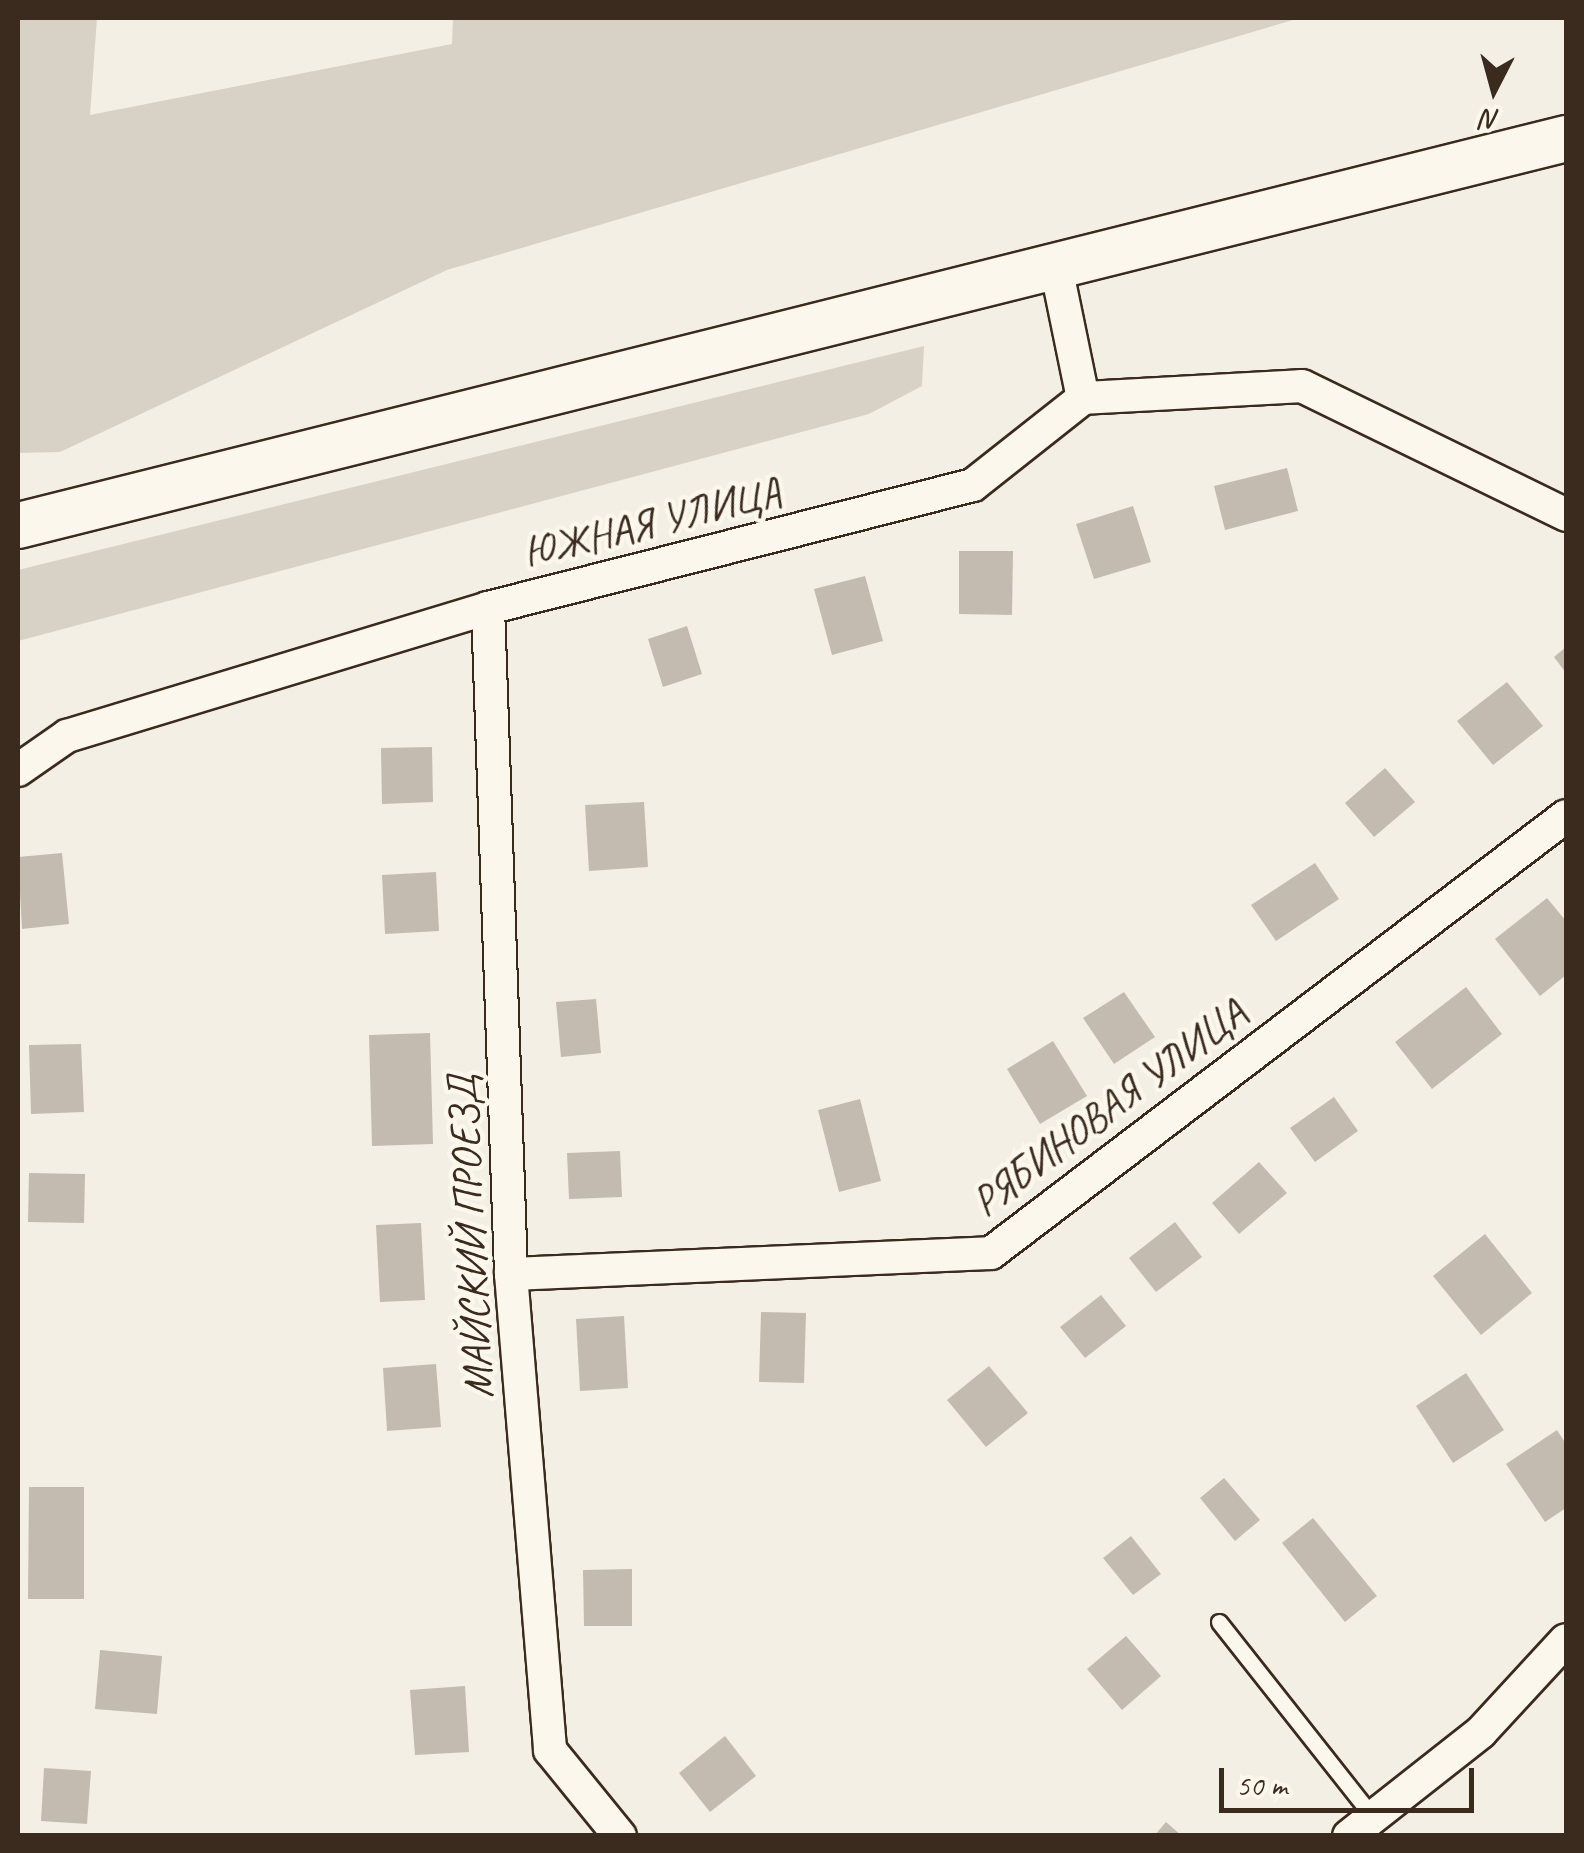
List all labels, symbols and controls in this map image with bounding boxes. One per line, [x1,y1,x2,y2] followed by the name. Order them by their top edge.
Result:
[1444,40,1544,140] north arrow
[1480,102,1501,139] text: N
[518,467,786,579] street label: ЮЖНАЯ УЛИЦА
[962,989,1256,1227] street label: РЯБИНОВАЯ УЛИЦА
[437,1074,505,1400] street label: МАЙСКИЙ ПРОЕЗД
[1224,1748,1479,1810] scale bar
[1236,1766,1287,1804] text: 50 m

